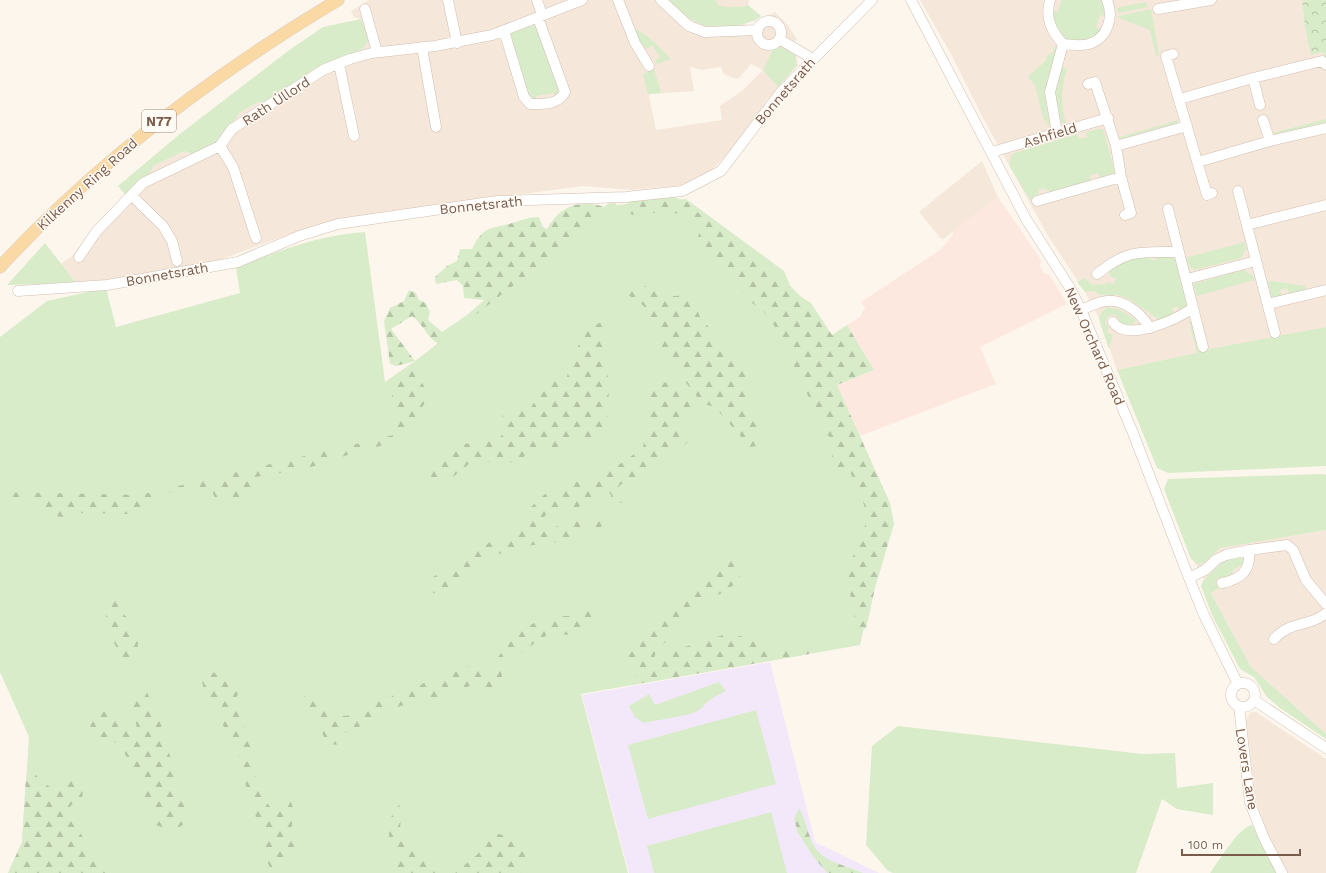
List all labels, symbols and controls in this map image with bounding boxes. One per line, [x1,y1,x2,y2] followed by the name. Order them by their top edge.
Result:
[752,54,818,128] street label: Bonnetsrath
[239,73,313,129] street label: Rath Úllord
[142,110,176,132] road number: N77
[1021,119,1079,151] street label: Ashfield
[33,135,141,233] street label: Kilkenny Ring Road
[439,193,523,217] street label: Bonnetsrath
[124,259,210,289] street label: Bonnetsrath
[1062,284,1128,408] street label: New Orchard Road
[1233,727,1261,811] street label: Lovers Lane
[1182,831,1300,857] scale bar
[1188,838,1223,852] text: 100 m

